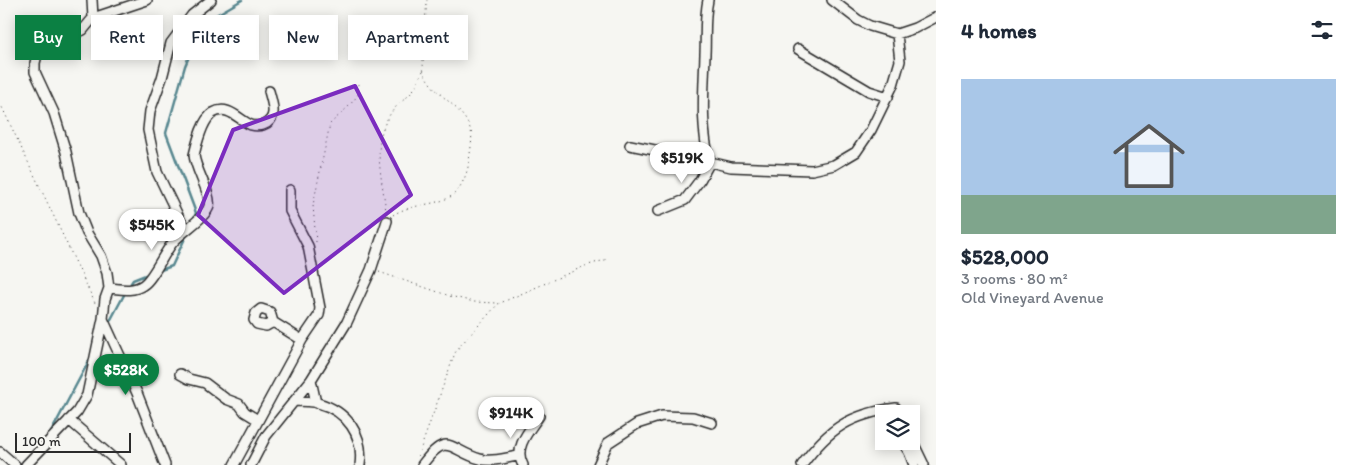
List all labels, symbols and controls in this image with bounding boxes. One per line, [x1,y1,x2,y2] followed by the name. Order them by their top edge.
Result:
[15,15,81,60] chip: Buy
[91,15,163,60] chip: Rent
[173,15,259,60] chip: Filters
[269,15,338,60] chip: New
[348,15,468,60] chip: Apartment
[1308,16,1336,44] icon: filters
[961,18,1037,43] text: 4 homes
[1104,111,1194,201] icon: home
[647,142,717,184] pin: $519K
[661,148,703,167] text: $519K
[117,208,187,251] pin: $545K
[130,215,174,234] text: $545K
[961,244,1049,269] text: $528,000
[961,269,1068,288] text: 3 rooms · 80 m²
[961,288,1104,307] text: Old Vineyard Avenue
[91,354,161,396] pin: $528K
[104,360,148,379] text: $528K
[476,396,546,439] pin: $914K
[489,403,533,422] text: $914K
[875,405,920,450] map controls
[875,405,920,450] button: layers
[15,430,131,453] scale bar
[22,433,61,450] text: 100 m

